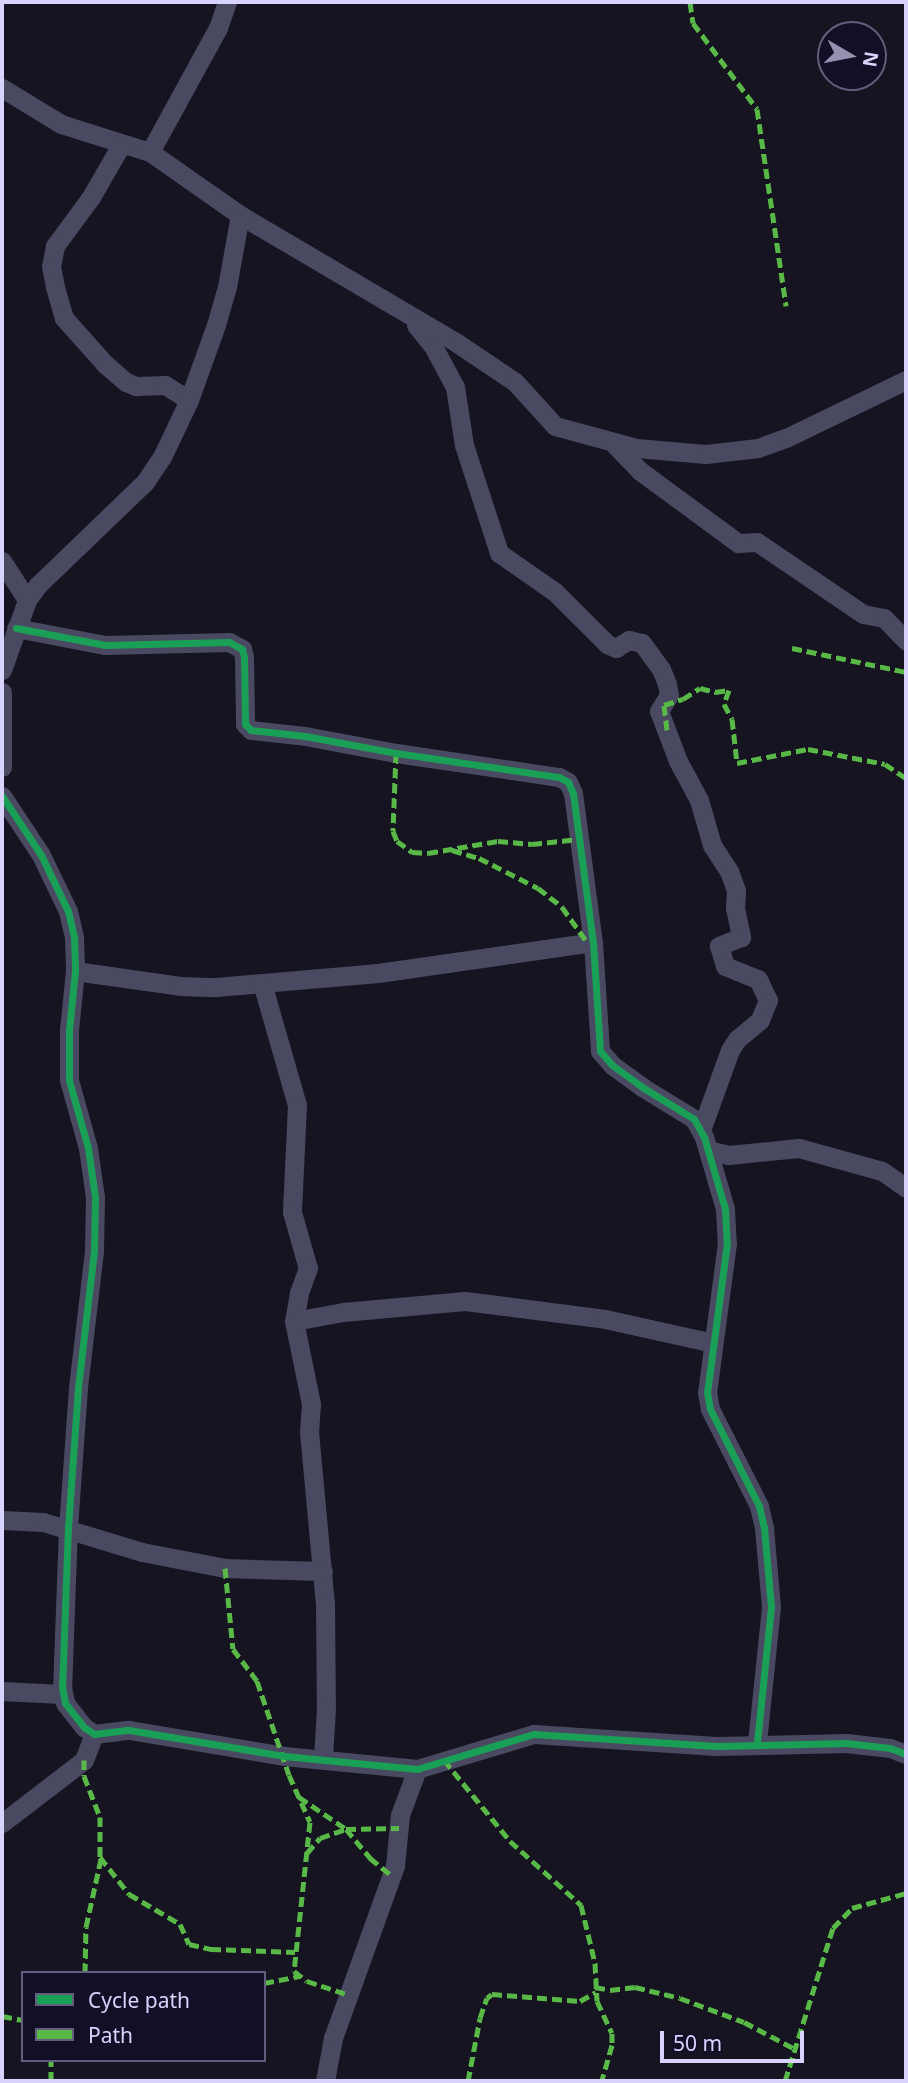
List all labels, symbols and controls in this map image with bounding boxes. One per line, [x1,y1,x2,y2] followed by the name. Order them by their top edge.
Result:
[817,21,887,91] north arrow
[857,49,885,69] text: N
[21,1971,266,2062] legend
[88,1986,190,2014] text: Cycle path
[663,2016,806,2060] scale bar
[88,2021,133,2049] text: Path
[673,2029,722,2057] text: 50 m

